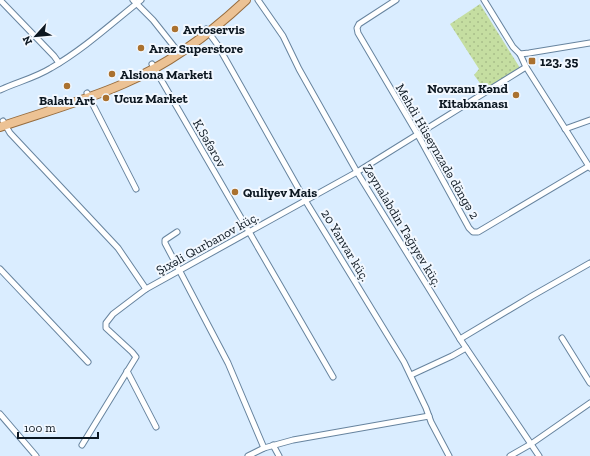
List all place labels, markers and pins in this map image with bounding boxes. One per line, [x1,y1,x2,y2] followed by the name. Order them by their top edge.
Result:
[183,22,245,37] place label: Avtoservis
[170,24,180,34] marker: Avtoservis
[149,41,244,56] place label: Araz Superstore
[136,43,146,53] marker: Araz Superstore
[540,54,578,69] place label: 123, 35
[527,56,537,66] marker: 123, 35
[120,67,212,82] place label: Alsiona Marketi
[107,69,117,79] marker: Alsiona Marketi
[62,81,72,91] marker: Balatı Art
[427,81,509,111] place label: Novxanı Kənd Kitabxanası
[511,90,521,100] marker: Novxanı Kənd Kitabxanası
[114,91,188,106] place label: Ucuz Market
[39,93,96,108] place label: Balatı Art
[101,93,111,103] marker: Ucuz Market
[243,185,317,200] place label: Quliyev Mais
[230,187,240,197] marker: Quliyev Mais

